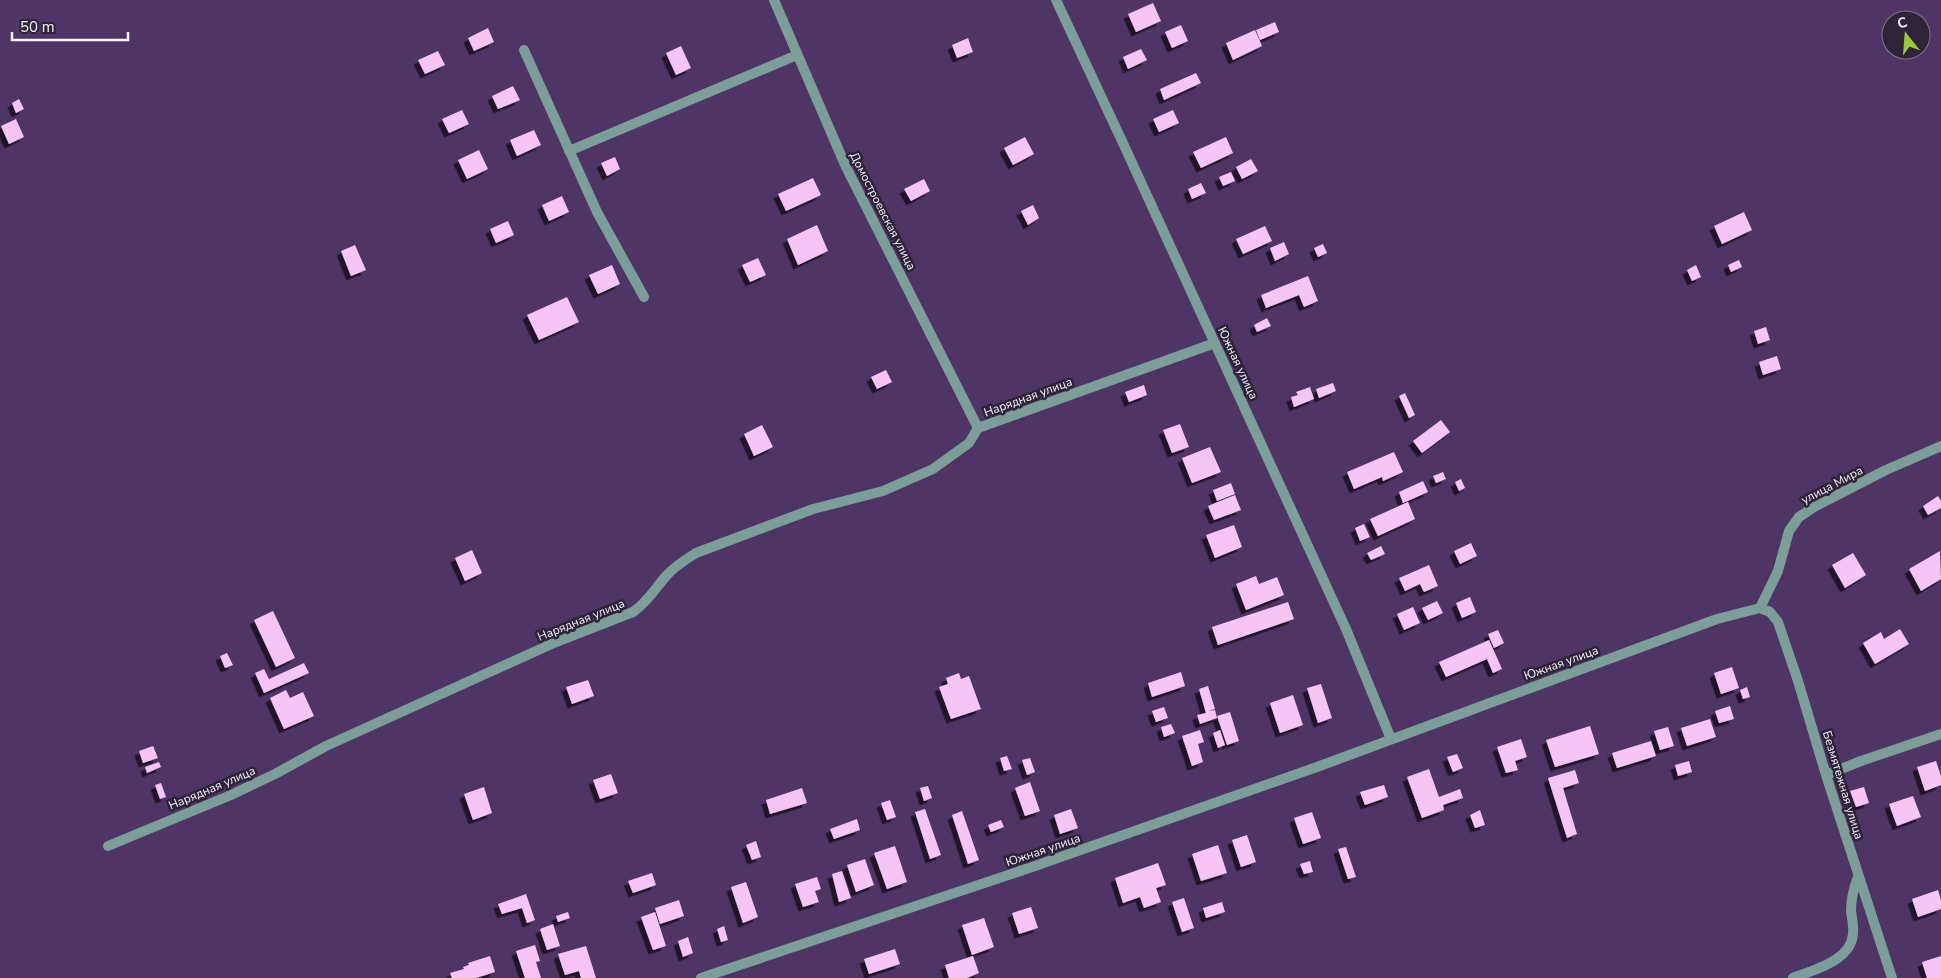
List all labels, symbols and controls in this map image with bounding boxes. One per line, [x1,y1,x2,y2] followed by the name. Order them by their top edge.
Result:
[12,10,129,42] scale bar
[1881,10,1931,60] north arrow
[1895,12,1910,34] text: С
[20,17,55,37] text: 50 m
[846,149,920,273] street label: Домостроевская улица
[1214,324,1262,402] street label: Южная улица
[982,374,1074,420] street label: Нарядная улица
[1798,462,1866,508] street label: улица Мира
[535,595,627,645] street label: Нарядная улица
[1522,642,1600,684] street label: Южная улица
[1819,729,1867,841] street label: Безмятежная улица
[166,763,258,813] street label: Нарядная улица
[1003,830,1083,870] street label: Южная улица

